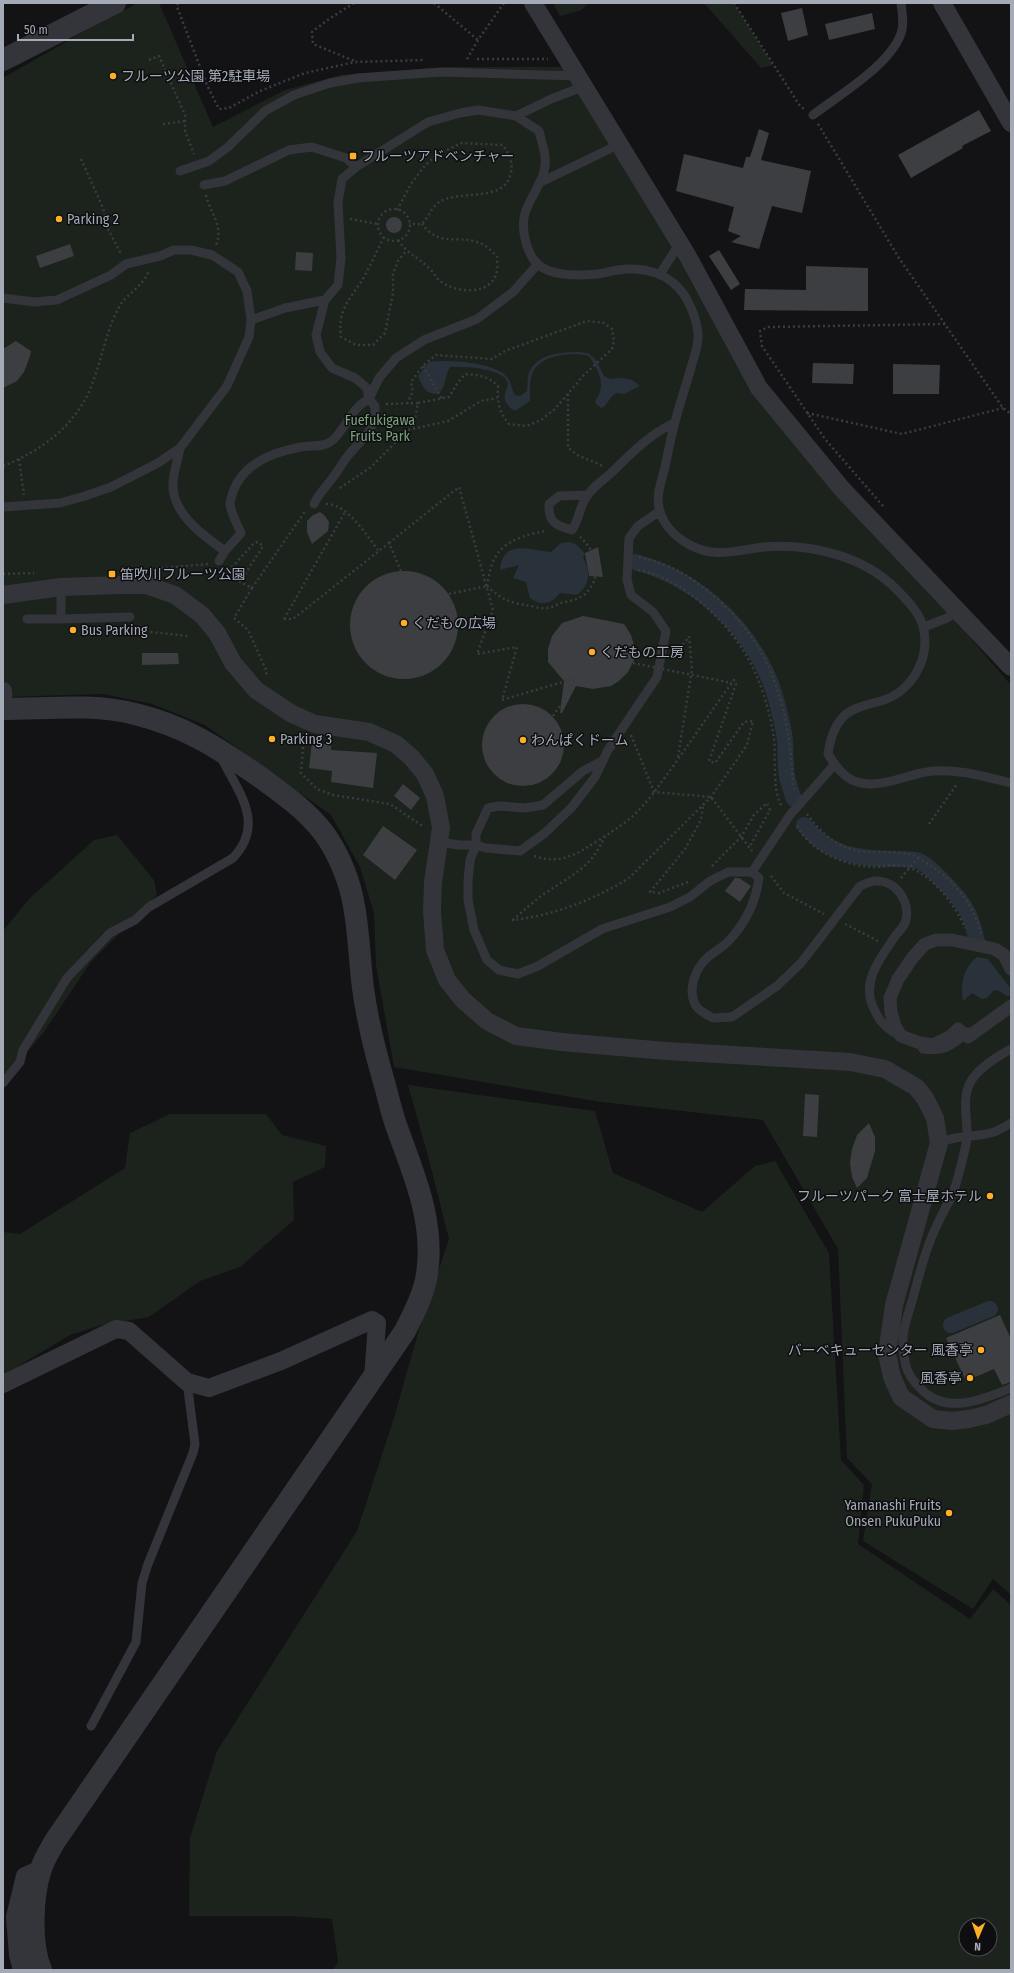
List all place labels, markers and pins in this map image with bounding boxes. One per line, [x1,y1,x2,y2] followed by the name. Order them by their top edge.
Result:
[121,68,270,85] place label: フルーツ公園 第2駐車場
[108,71,118,81] marker: フルーツ公園 第2駐車場
[361,148,515,165] place label: フルーツアドベンチャー
[348,151,358,161] marker: フルーツアドベンチャー
[67,211,119,228] place label: Parking 2
[54,214,64,224] marker: Parking 2
[120,566,246,583] place label: 笛吹川フルーツ公園
[107,569,117,579] marker: 笛吹川フルーツ公園
[412,615,496,632] place label: くだもの広場
[399,618,409,628] marker: くだもの広場
[81,622,148,639] place label: Bus Parking
[68,625,78,635] marker: Bus Parking
[600,644,684,661] place label: くだもの工房
[587,647,597,657] marker: くだもの工房
[280,731,332,748] place label: Parking 3
[531,732,629,749] place label: わんぱくドーム
[267,734,277,744] marker: Parking 3
[518,735,528,745] marker: わんぱくドーム
[797,1188,982,1205] place label: フルーツパーク 富士屋ホテル
[985,1191,995,1201] marker: フルーツパーク 富士屋ホテル
[788,1342,973,1359] place label: バーベキューセンター 風香亭
[976,1345,986,1355] marker: バーベキューセンター 風香亭
[920,1370,962,1387] place label: 風香亭
[965,1373,975,1383] marker: 風香亭
[844,1497,941,1530] place label: Yamanashi Fruits Onsen PukuPuku
[944,1508,954,1518] marker: Yamanashi Fruits Onsen PukuPuku

